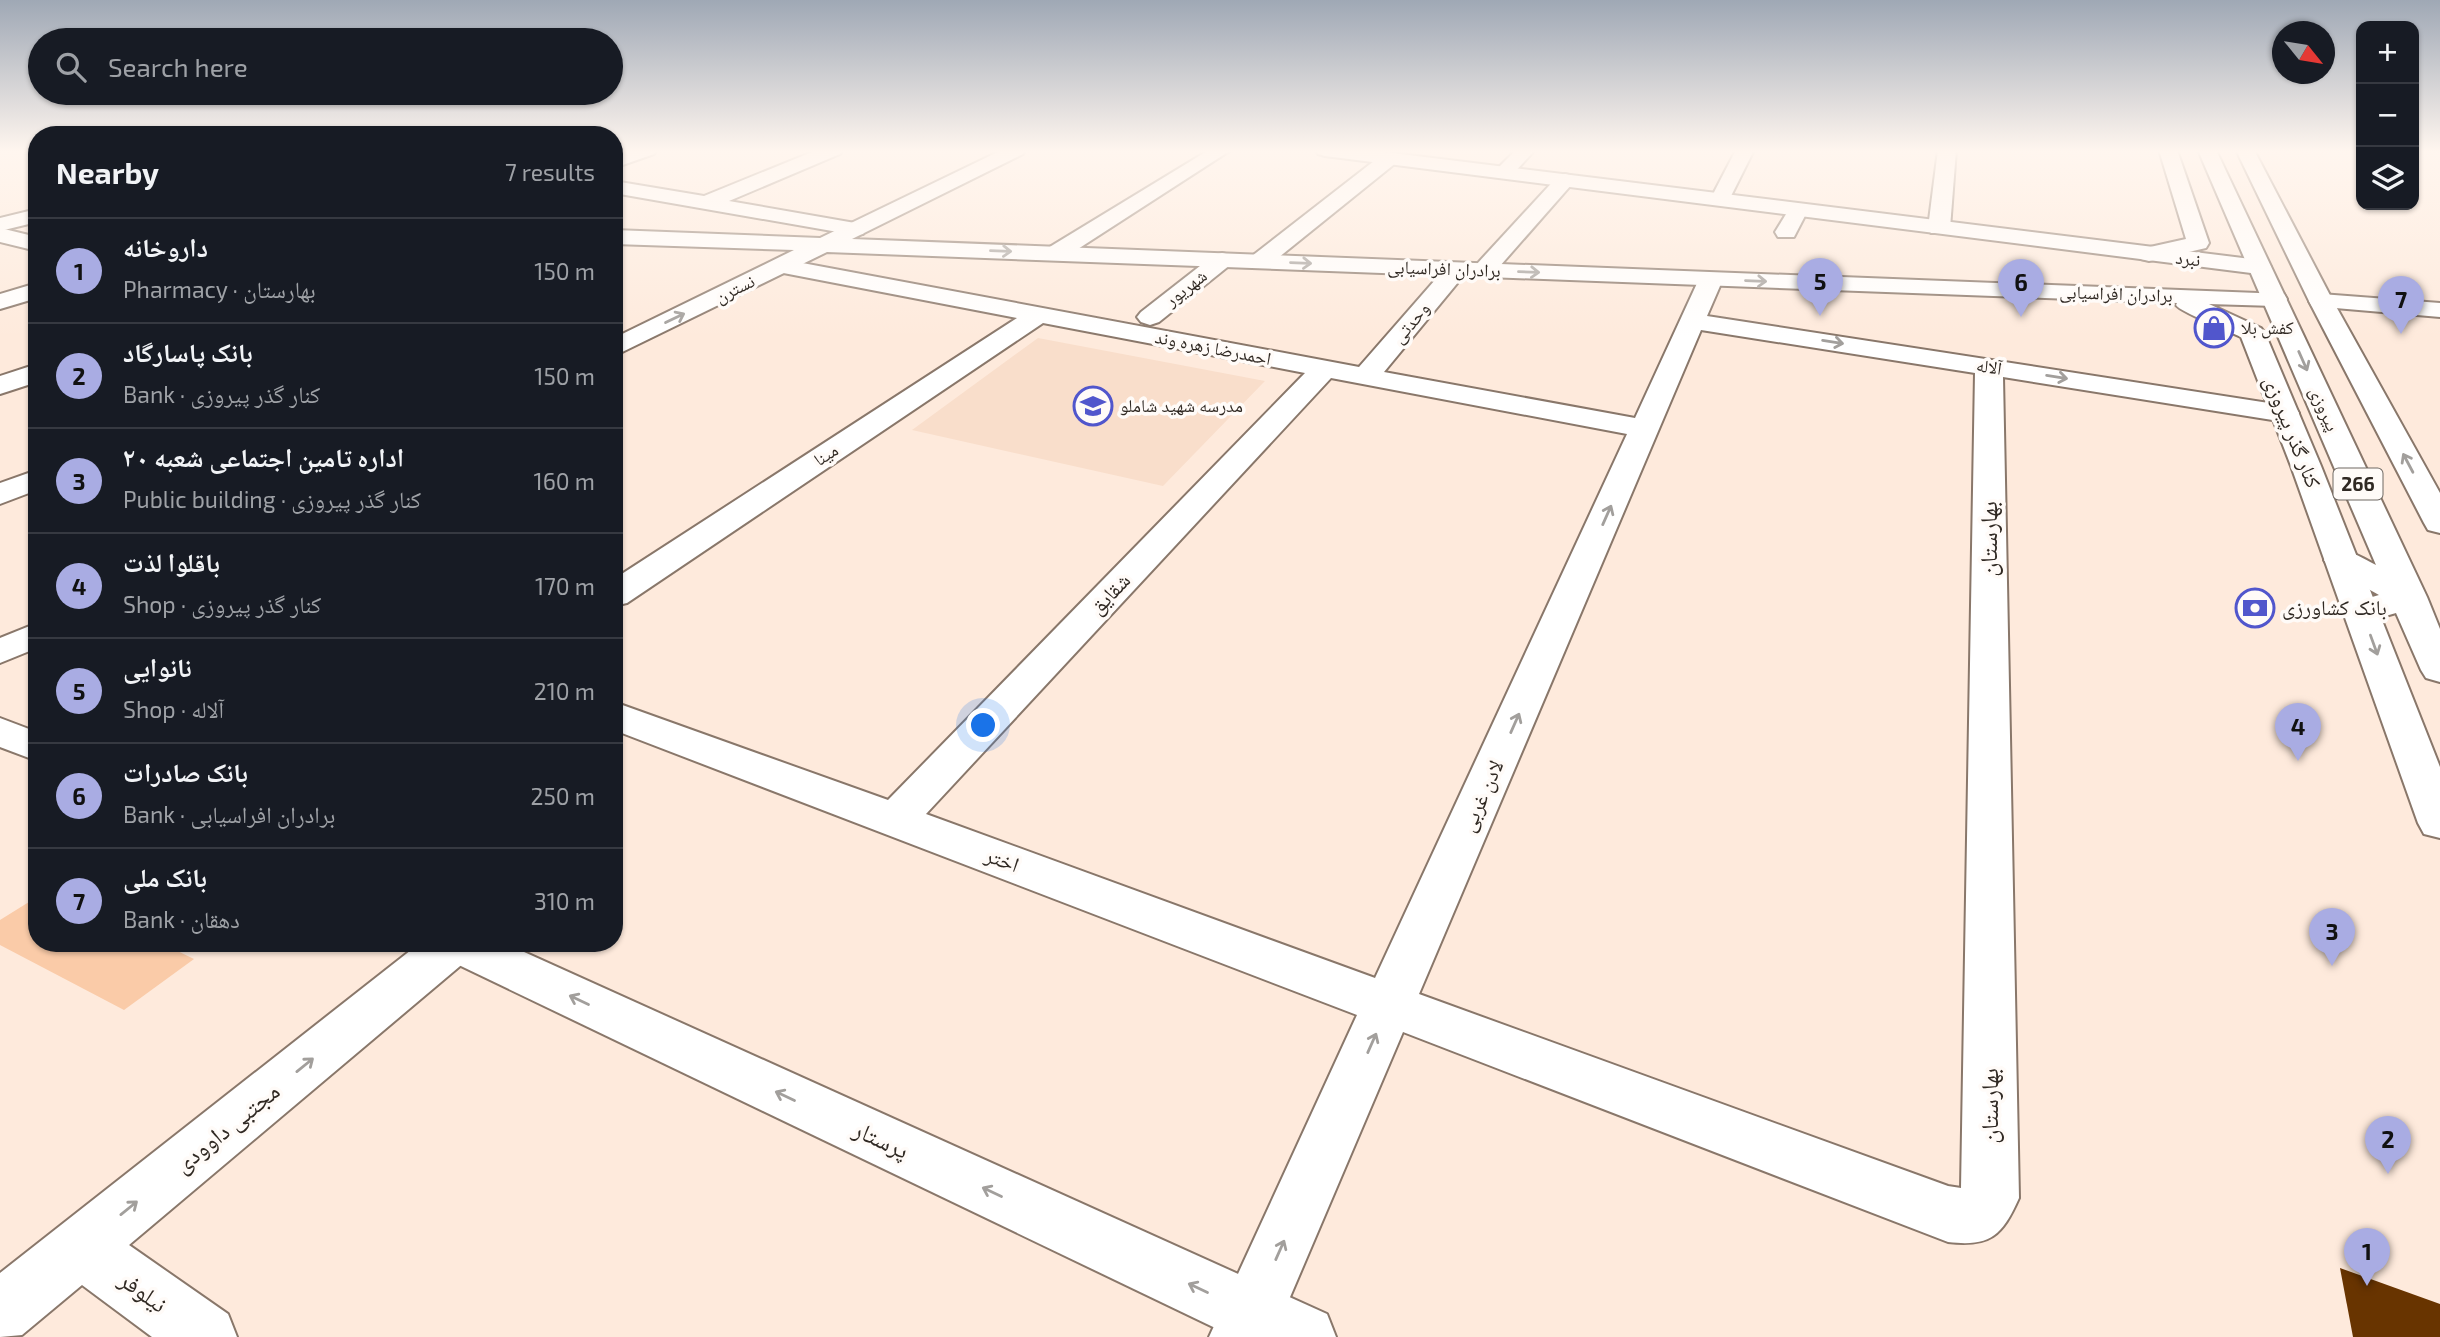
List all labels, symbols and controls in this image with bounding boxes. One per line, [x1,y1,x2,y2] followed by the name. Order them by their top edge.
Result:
[2272,21,2335,84] north arrow
[2356,21,2419,210] map controls
[2356,21,2419,84] button: +
[28,28,623,105] search box
[52,48,90,86] icon: search
[108,51,248,82] text: Search here
[2356,84,2419,147] button: −
[2356,147,2419,210] button: layers
[56,154,159,190] text: Nearby
[505,158,595,186] text: 7 results
[123,231,208,262] text: داروخانه
[989,244,1012,257] one-way arrow
[2174,246,2202,271] street label: نبرد
[1387,255,1501,282] street label: برادران افراسیابی
[1290,256,1313,269] one-way arrow
[74,257,84,285] text: 1
[534,257,595,285] text: 150 m
[1797,258,1843,316] pin: 5
[1998,259,2044,317] pin: 6
[1159,264,1211,311] street label: شهریور
[1517,266,1540,279] one-way arrow
[711,269,758,308] street label: نسترن
[1744,274,1767,287] one-way arrow
[123,275,316,303] text: Pharmacy · بهارستان
[2378,276,2424,334] pin: 7
[2059,280,2173,307] street label: برادران افراسیابی
[1387,297,1435,348] street label: وحدتی
[2193,307,2235,349] shop icon: کفش بلا
[664,311,685,324] one-way arrow
[2241,316,2294,339] place label: کفش بلا
[1153,325,1273,369] street label: احمدرضا زهره وند
[123,336,253,367] text: بانک پاسارگاد
[1821,336,1843,349] one-way arrow
[2297,351,2310,372] one-way arrow
[1975,353,2004,379] street label: آلاله
[72,362,86,390] text: 2
[534,362,595,390] text: 150 m
[2045,371,2068,384] one-way arrow
[2259,372,2327,492] street label: کنار گذر پیروزی
[123,380,320,408] text: Bank · کنار گذر پیروزی
[2304,383,2344,435] street label: پیروزی
[1072,385,1114,427] school or university icon: مدرسه شهید شاملو
[1120,394,1243,416] place label: مدرسه شهید شاملو
[809,438,842,470] street label: مینا
[123,441,404,472] text: اداره تامین اجتماعی شعبه ۲۰
[2400,453,2414,474] one-way arrow
[72,467,86,495] text: 3
[534,467,595,495] text: 160 m
[2334,468,2382,499] road number: 266
[123,485,421,513] text: Public building · کنار گذر پیروزی
[1973,501,2003,577] street label: بهارستان
[1601,505,1614,526] one-way arrow
[123,546,220,577] text: باقلوا لذت
[1083,567,1136,620] street label: شقایق
[72,572,86,600] text: 4
[535,572,595,600] text: 170 m
[2234,587,2276,629] bank icon: بانک کشاورزی
[123,590,321,618] text: Shop · کنار گذر پیروزی
[2282,594,2387,620] place label: بانک کشاورزی
[2368,634,2381,656] one-way arrow
[123,651,192,682] text: نانوایی
[73,677,85,705] text: 5
[534,677,595,705] text: 210 m
[123,695,224,723] text: Shop · آلاله
[2275,703,2321,761] pin: 4
[966,708,1000,742] your location
[1509,712,1522,734] one-way arrow
[123,756,248,787] text: بانک صادرات
[1454,756,1509,836] street label: لادن غربی
[72,782,86,810] text: 6
[531,782,595,810] text: 250 m
[123,800,335,828] text: Bank · برادران افراسیابی
[981,841,1023,876] street label: اختر
[123,861,207,892] text: بانک ملی
[73,887,85,915] text: 7
[534,887,595,915] text: 310 m
[123,905,240,933] text: Bank · دهقان
[2309,908,2355,966] pin: 3
[569,993,590,1006] one-way arrow
[1366,1032,1379,1054] one-way arrow
[296,1057,314,1072] one-way arrow
[1974,1068,2004,1144] street label: بهارستان
[167,1076,285,1179] street label: مجتبی داوودی
[775,1089,797,1102] one-way arrow
[848,1113,914,1165] street label: پرستار
[2365,1116,2411,1174] pin: 2
[982,1185,1003,1198] one-way arrow
[119,1200,137,1216] one-way arrow
[2344,1228,2390,1286] pin: 1
[1274,1240,1287,1262] one-way arrow
[113,1263,173,1318] street label: نیلوفر
[1188,1280,1209,1294] one-way arrow

